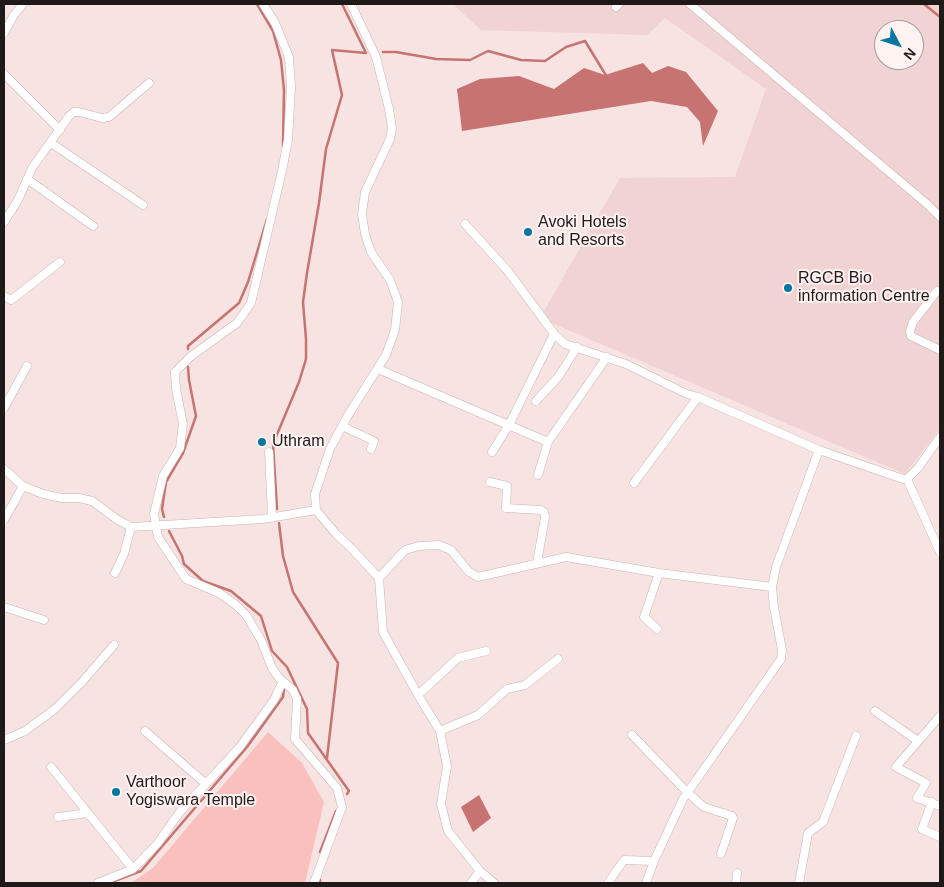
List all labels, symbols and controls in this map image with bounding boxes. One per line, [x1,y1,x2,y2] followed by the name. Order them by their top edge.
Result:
[874,20,924,70] north arrow
[900,45,919,63] text: N
[538,213,627,251] place label: Avoki Hotels and Resorts
[522,226,534,238] marker: Avoki Hotels and Resorts
[798,269,930,307] place label: RGCB Bio information Centre
[782,282,794,294] marker: RGCB Bio information Centre
[272,432,324,452] place label: Uthram
[256,436,268,448] marker: Uthram
[126,773,255,811] place label: Varthoor Yogiswara Temple
[110,786,122,798] marker: Varthoor Yogiswara Temple

